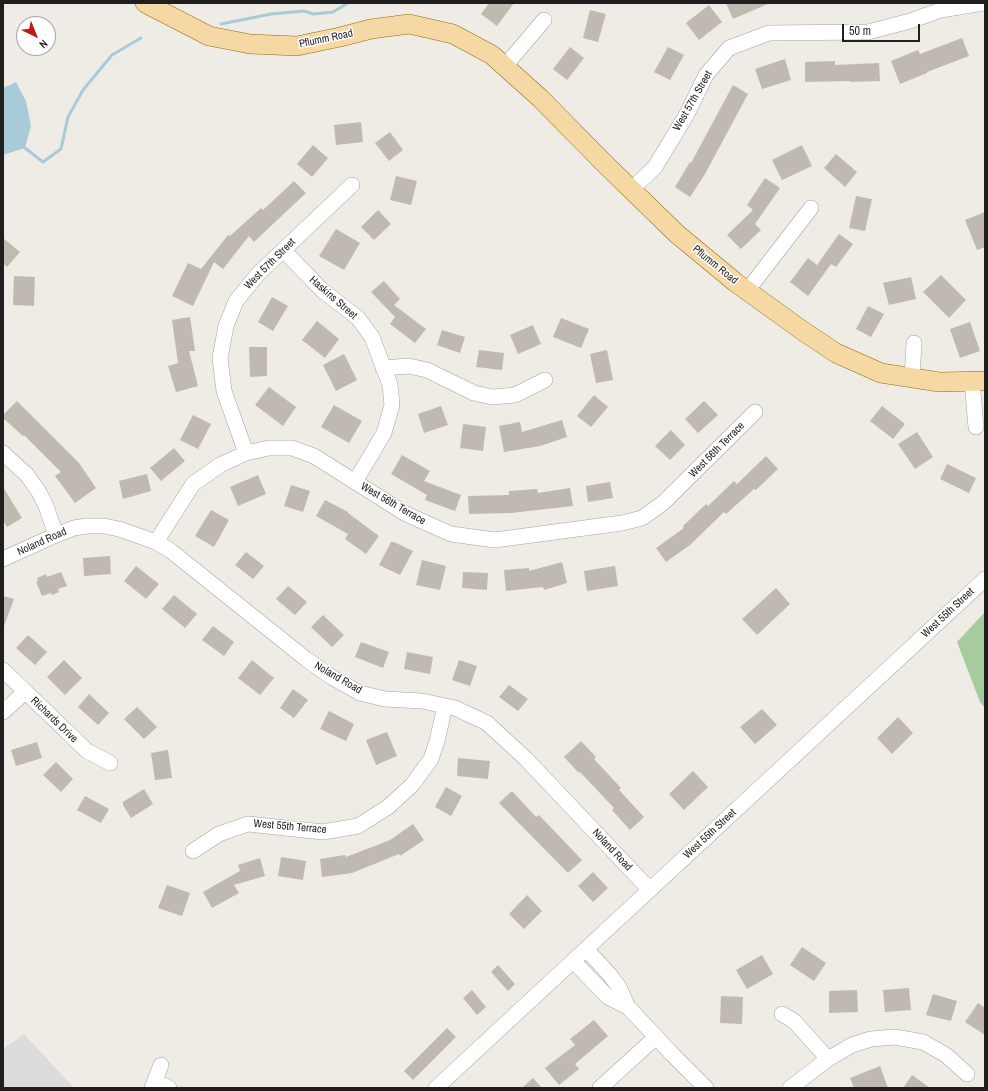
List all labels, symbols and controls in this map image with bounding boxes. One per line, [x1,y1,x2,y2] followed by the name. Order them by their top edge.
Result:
[16,16,56,56] north arrow
[844,16,922,42] scale bar
[849,23,871,39] text: 50 m
[298,27,354,51] street label: Pflumm Road
[36,37,51,51] text: N
[671,69,715,133] street label: West 57th Street
[242,236,298,292] street label: West 57th Street
[690,243,740,287] street label: Pflumm Road
[306,274,360,322] street label: Haskins Street
[687,420,747,480] street label: West 56th Terrace
[358,480,428,528] street label: West 56th Terrace
[15,525,69,559] street label: Noland Road
[919,585,977,641] street label: West 55th Street
[312,659,364,697] street label: Noland Road
[28,694,80,746] street label: Richards Drive
[681,806,739,862] street label: West 55th Street
[253,817,327,837] street label: West 55th Terrace
[589,826,635,874] street label: Noland Road

